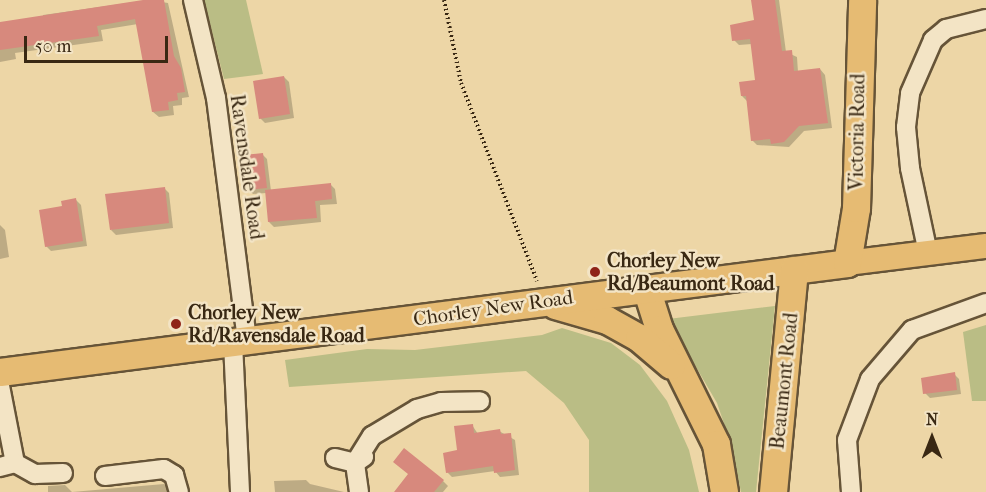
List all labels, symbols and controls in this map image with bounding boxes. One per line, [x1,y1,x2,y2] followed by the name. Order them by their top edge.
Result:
[27,24,171,62] scale bar
[35,36,71,57] text: 50 m
[844,73,870,191] street label: Victoria Road
[225,93,269,241] street label: Ravensdale Road
[607,248,774,295] place label: Chorley New Rd/Beaumont Road
[588,265,602,279] marker: Chorley New Rd/Beaumont Road
[412,285,574,331] street label: Chorley New Road
[188,300,365,347] place label: Chorley New Rd/Ravensdale Road
[765,311,803,451] street label: Beaumont Road
[169,317,183,331] marker: Chorley New Rd/Ravensdale Road
[902,408,962,468] north arrow
[926,410,938,429] text: N

